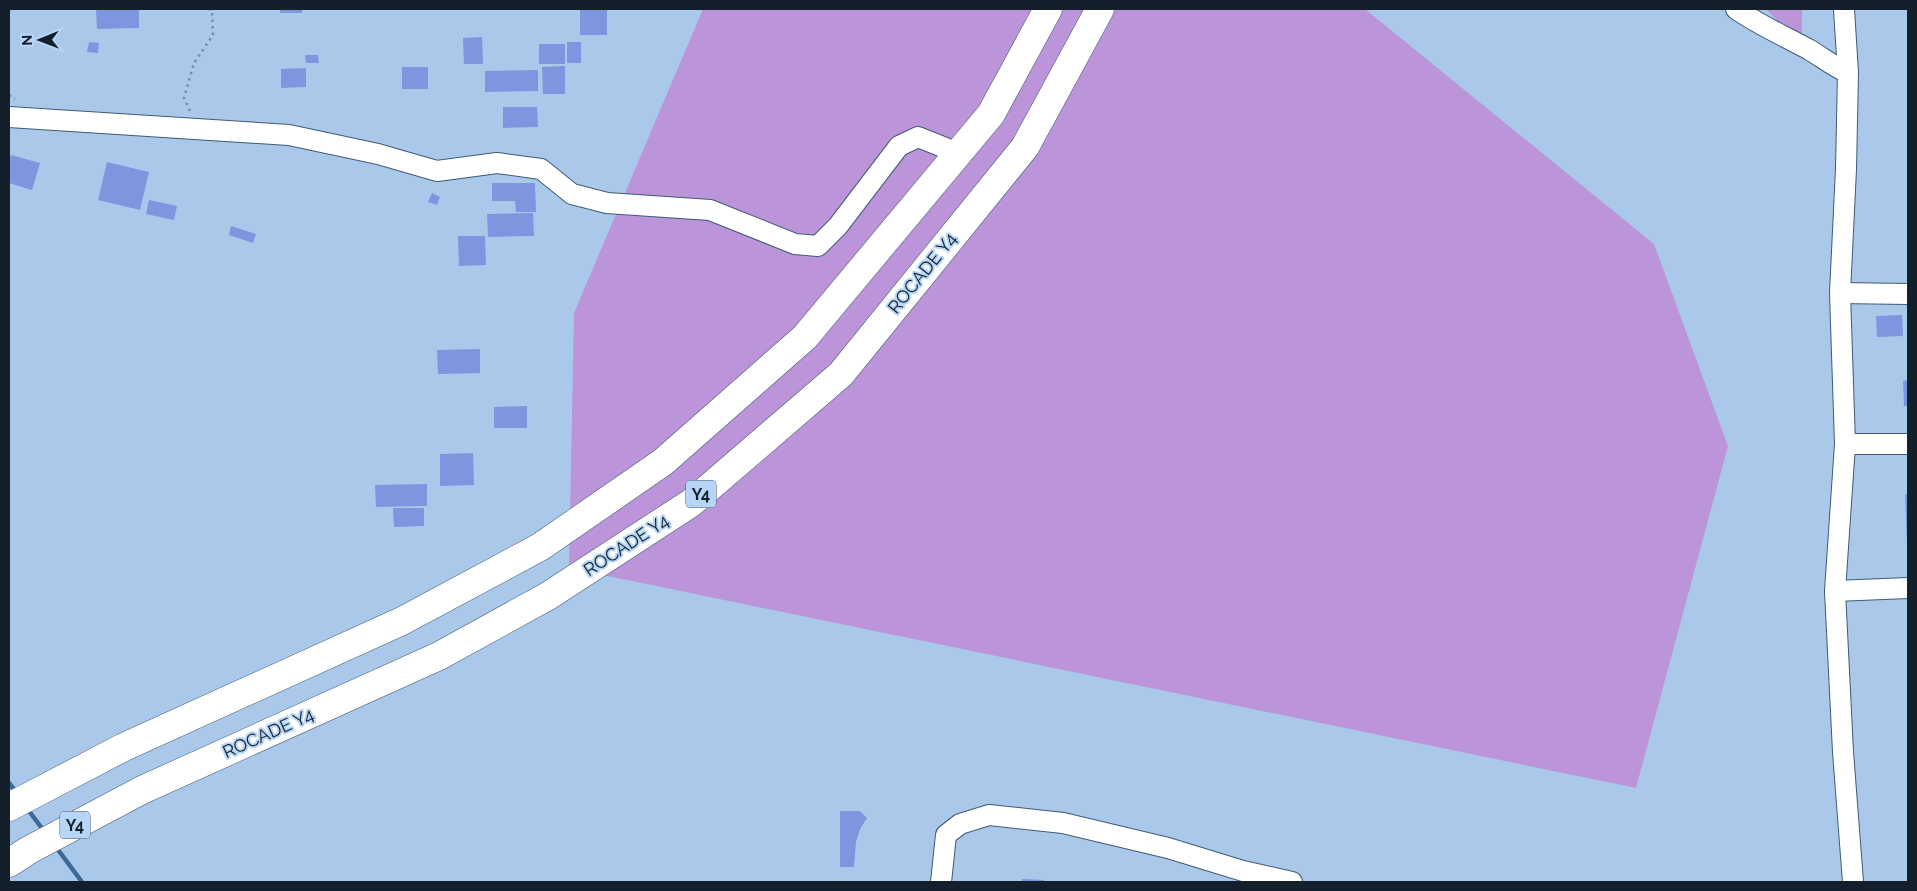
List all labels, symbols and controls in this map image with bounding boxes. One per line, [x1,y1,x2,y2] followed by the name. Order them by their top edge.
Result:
[15,15,65,65] north arrow
[19,35,35,46] text: N
[883,228,961,317] street label: ROCADE Y4
[686,480,716,508] road number: Y4
[579,510,673,580] street label: ROCADE Y4
[219,704,317,762] street label: ROCADE Y4
[60,812,90,838] road number: Y4

